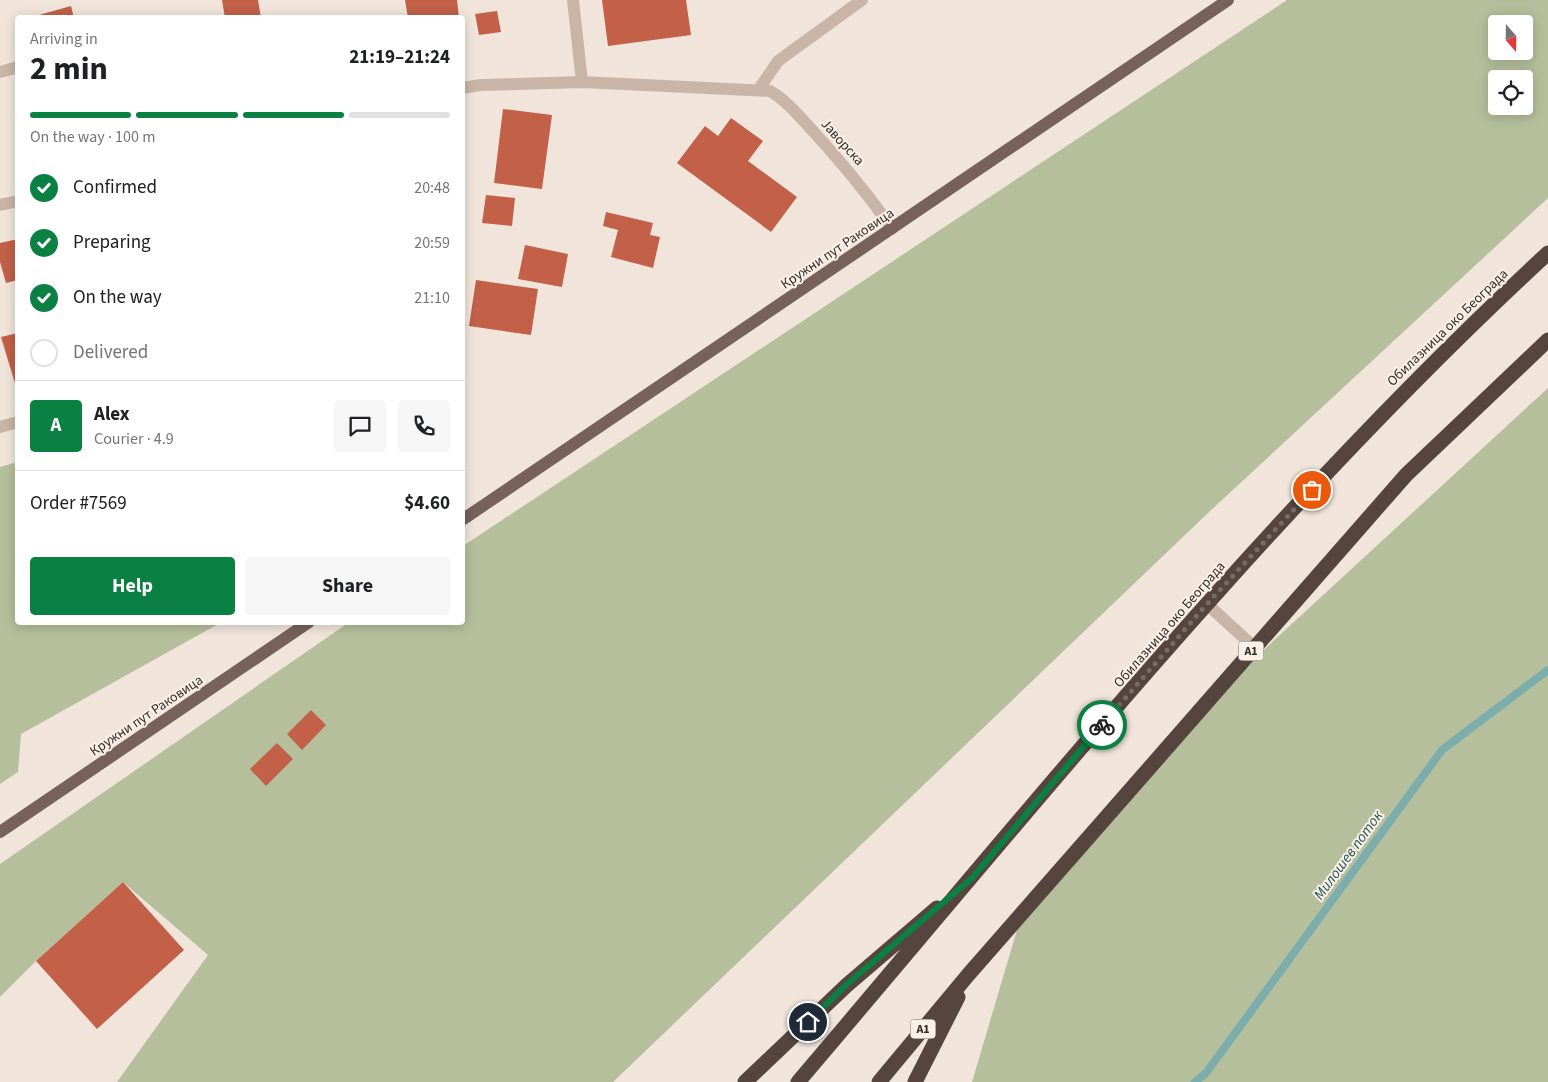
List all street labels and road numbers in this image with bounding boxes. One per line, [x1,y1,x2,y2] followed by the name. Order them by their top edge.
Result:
[816,115,869,170] street label: Јаворска
[777,203,898,294] street label: Кружни пут Раковица
[1383,264,1513,391] street label: Обилазница око Београда
[1109,557,1230,692] street label: Обилазница око Београда
[1238,641,1264,660] road number: A1
[86,670,207,761] street label: Кружни пут Раковица
[910,1020,936,1038] road number: A1

